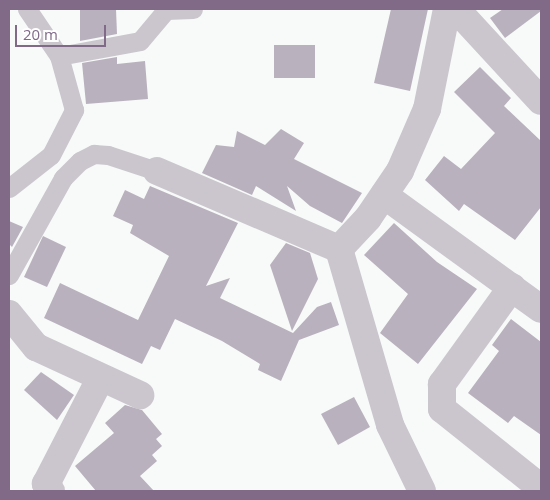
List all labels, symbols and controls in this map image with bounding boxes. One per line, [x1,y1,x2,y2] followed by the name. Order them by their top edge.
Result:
[18,15,109,47] scale bar
[23,24,58,44] text: 20 m

